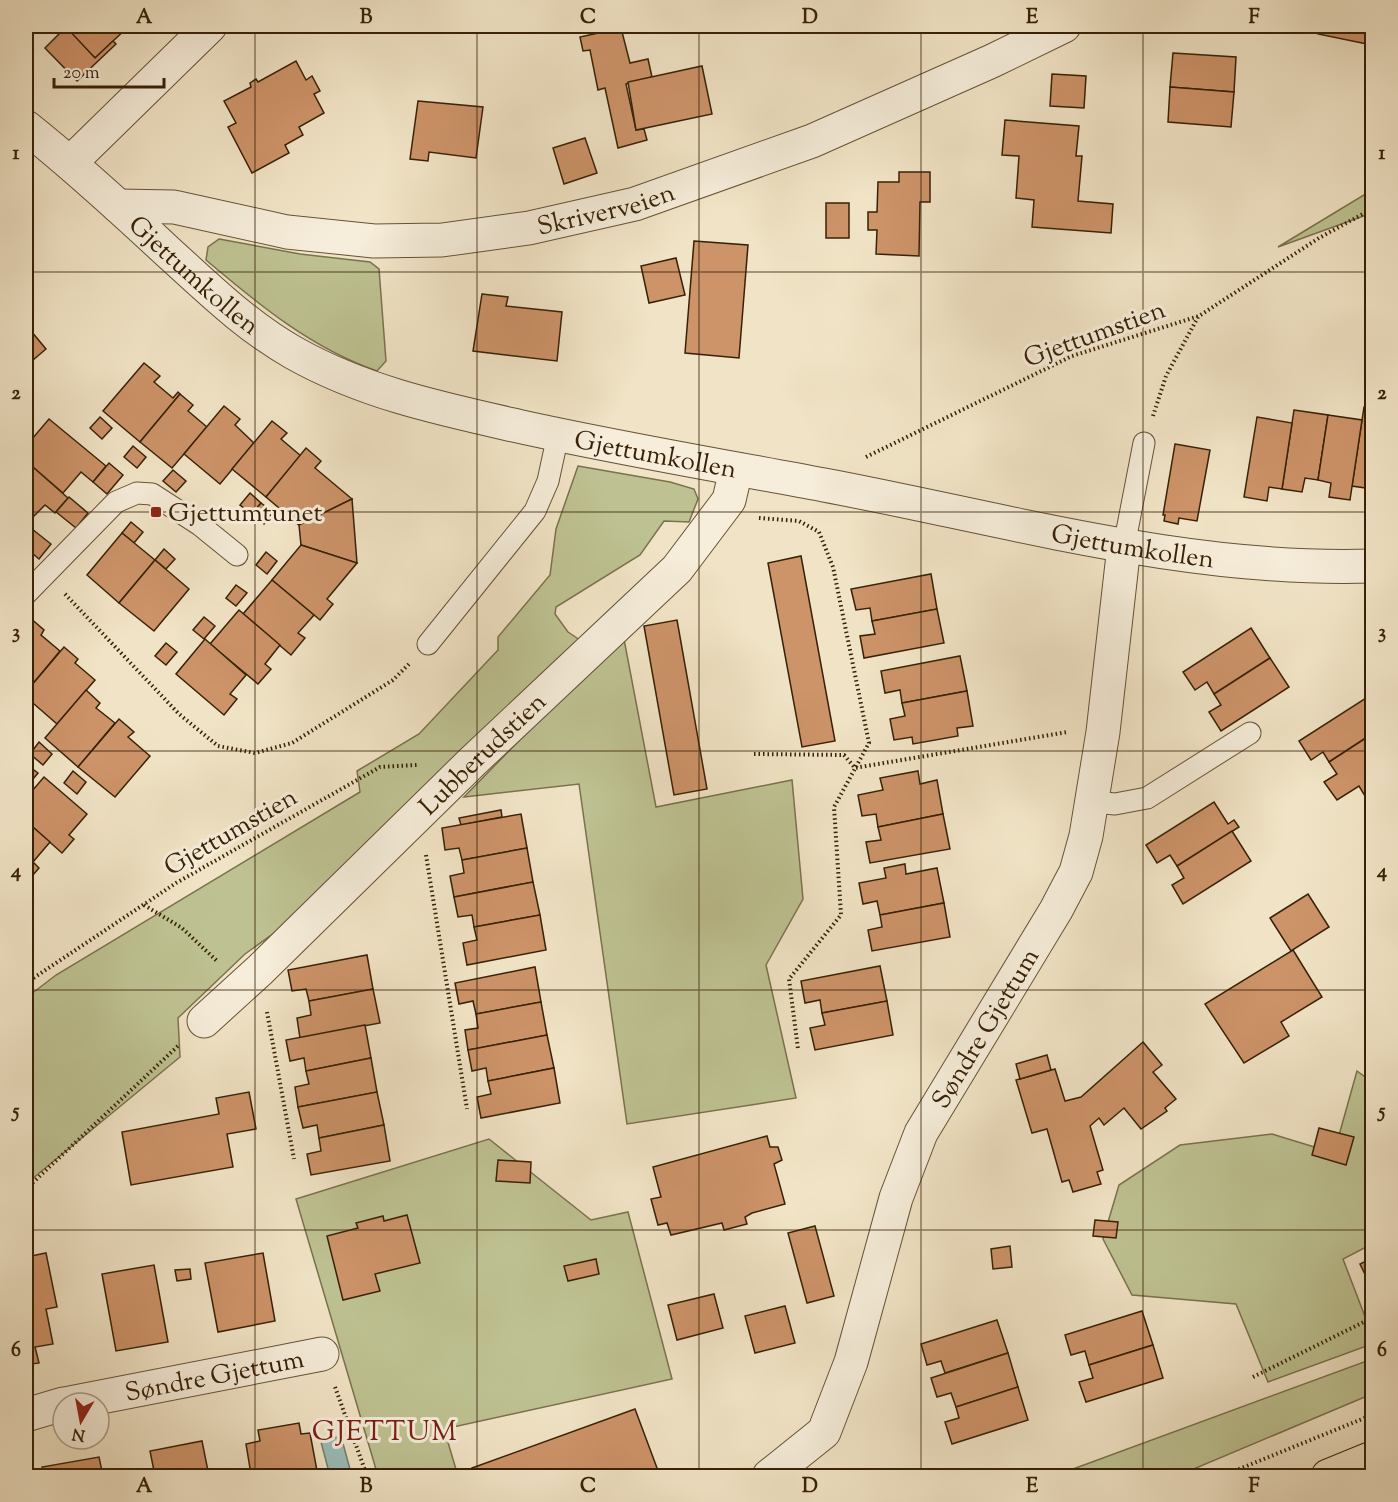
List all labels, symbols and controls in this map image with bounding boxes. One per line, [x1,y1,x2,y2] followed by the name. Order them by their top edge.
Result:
[136,4,153,33] text: A
[360,4,373,33] text: B
[580,4,596,33] text: C
[802,4,818,33] text: D
[1026,4,1039,33] text: E
[1248,4,1260,33] text: F
[54,51,164,89] scale bar
[63,61,100,87] text: 20 m
[13,140,20,169] text: 1
[1379,140,1386,169] text: 1
[534,175,680,247] street label: Skriverveien
[119,208,266,345] street label: Gjettumkollen
[1019,293,1171,378] street label: Gjettumstien
[11,380,21,409] text: 2
[1377,380,1387,409] text: 2
[571,423,739,490] street label: Gjettumkollen
[168,496,323,533] place label: Gjettumtunet
[149,505,163,519] marker: Gjettumtunet
[1048,516,1216,579] street label: Gjettumkollen
[12,619,20,648] text: 3
[1378,619,1386,648] text: 3
[412,685,556,825] street label: Lubberudstien
[158,780,305,886] street label: Gjettumstien
[10,858,21,887] text: 4
[1376,858,1387,887] text: 4
[924,942,1050,1116] street label: Søndre Gjettum
[11,1098,20,1127] text: 5
[1377,1098,1386,1127] text: 5
[11,1337,21,1366] text: 6
[1377,1337,1387,1366] text: 6
[122,1342,307,1413] street label: Søndre Gjettum
[51,1391,111,1451] north arrow
[312,1413,458,1453] district label: GJETTUM
[70,1421,87,1446] text: N
[136,1473,153,1502] text: A
[360,1473,373,1502] text: B
[580,1473,596,1502] text: C
[802,1473,818,1502] text: D
[1026,1473,1039,1502] text: E
[1248,1473,1260,1502] text: F

